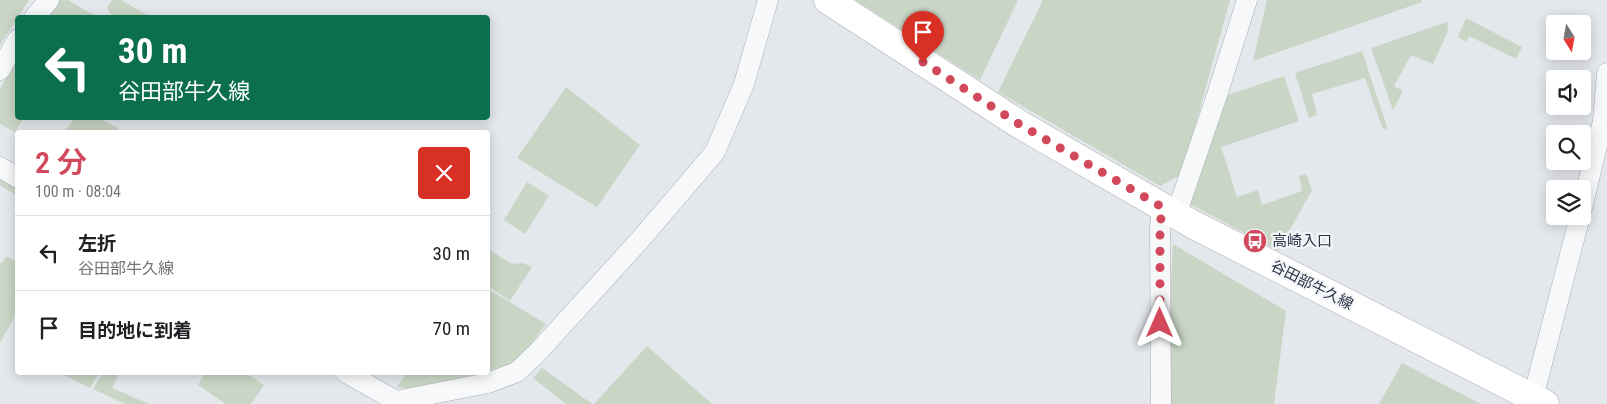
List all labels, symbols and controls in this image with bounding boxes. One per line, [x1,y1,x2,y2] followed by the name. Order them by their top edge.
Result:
[902,11,944,62] pin
[1546,15,1591,60] north arrow
[1546,15,1591,225] map controls
[909,18,937,46] icon: arrive
[118,31,187,72] text: 30 m
[35,35,100,100] icon: left
[1546,70,1591,115] button: sound
[118,79,250,104] text: 谷田部牛久線
[1546,125,1591,170] button: search
[35,145,87,180] text: 2 分
[418,147,470,199] button: close
[1546,180,1591,225] button: layers
[35,182,121,201] text: 100 m · 08:04
[1242,228,1268,254] bus stop icon: 高崎入口
[78,232,116,255] text: 左折
[1272,232,1332,250] place label: 高崎入口
[35,239,63,267] icon: left
[433,242,470,265] text: 30 m
[1268,257,1356,313] street label: 谷田部牛久線
[78,259,174,278] text: 谷田部牛久線
[1133,296,1185,348] position arrow
[35,314,63,342] icon: arrive
[433,317,470,340] text: 70 m
[78,319,192,342] text: 目的地に到着

